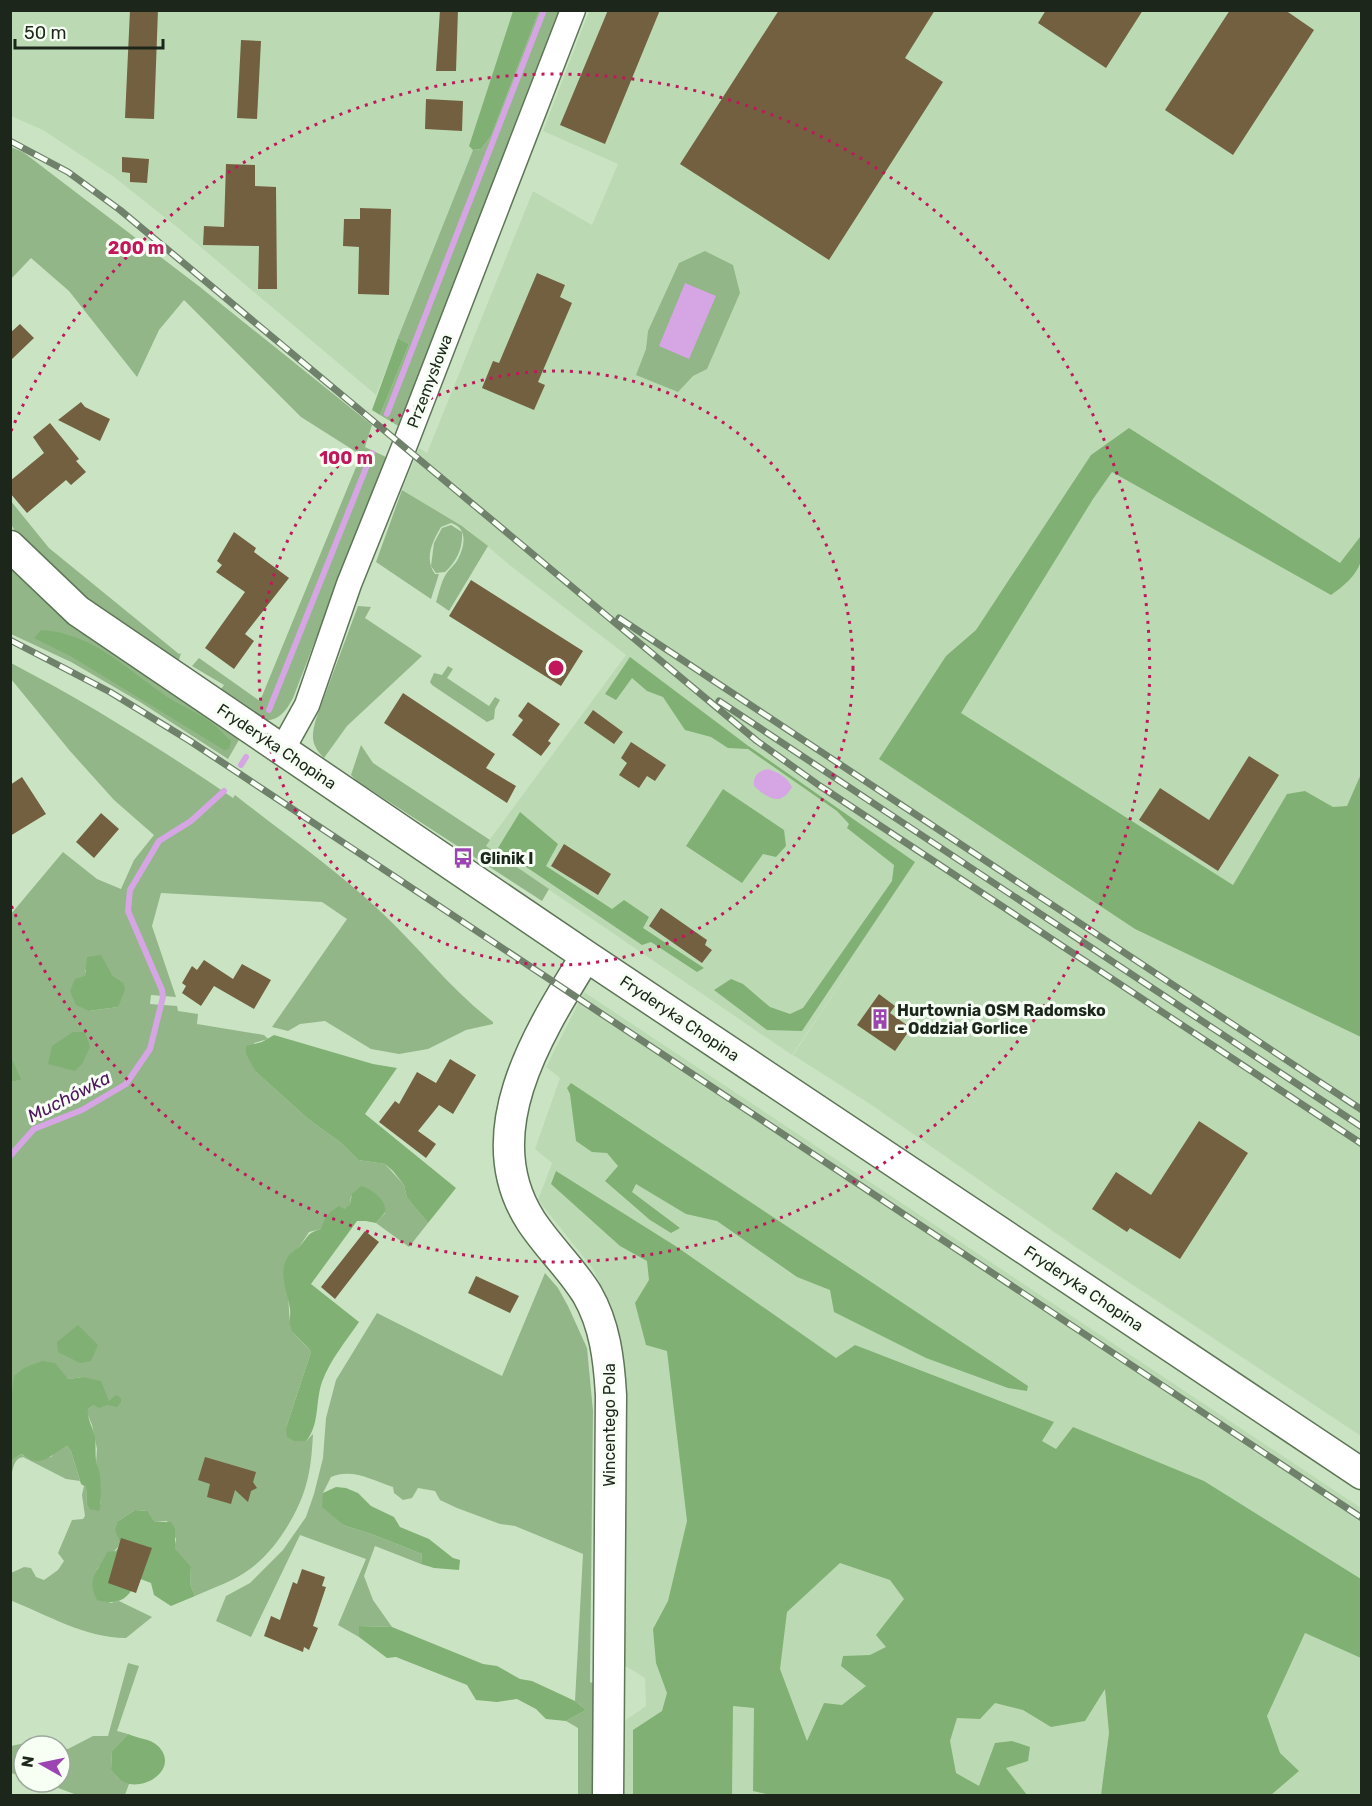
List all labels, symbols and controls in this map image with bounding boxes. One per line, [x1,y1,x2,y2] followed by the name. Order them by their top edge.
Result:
[15,12,164,50] scale bar
[24,22,67,44] text: 50 m
[108,237,164,259] text: 200 m
[403,332,456,431] street label: Przemysłowa
[319,447,373,469] text: 100 m
[546,658,566,678] centre of rings
[214,700,340,793] street label: Fryderyka Chopina
[451,846,475,870] bus stop icon: Glinik I
[480,849,533,868] place label: Glinik I
[617,972,743,1065] street label: Fryderyka Chopina
[897,1001,1106,1038] place label: Hurtownia OSM Radomsko - Oddział Gorlice
[868,1007,892,1031] building icon: Hurtownia OSM Radomsko - Oddział Gorlice
[24,1066,115,1127] water label: Muchówka
[1021,1242,1147,1335] street label: Fryderyka Chopina
[600,1363,619,1487] street label: Wincentego Pola
[12,1734,72,1794] north arrow
[17,1755,38,1769] text: N

